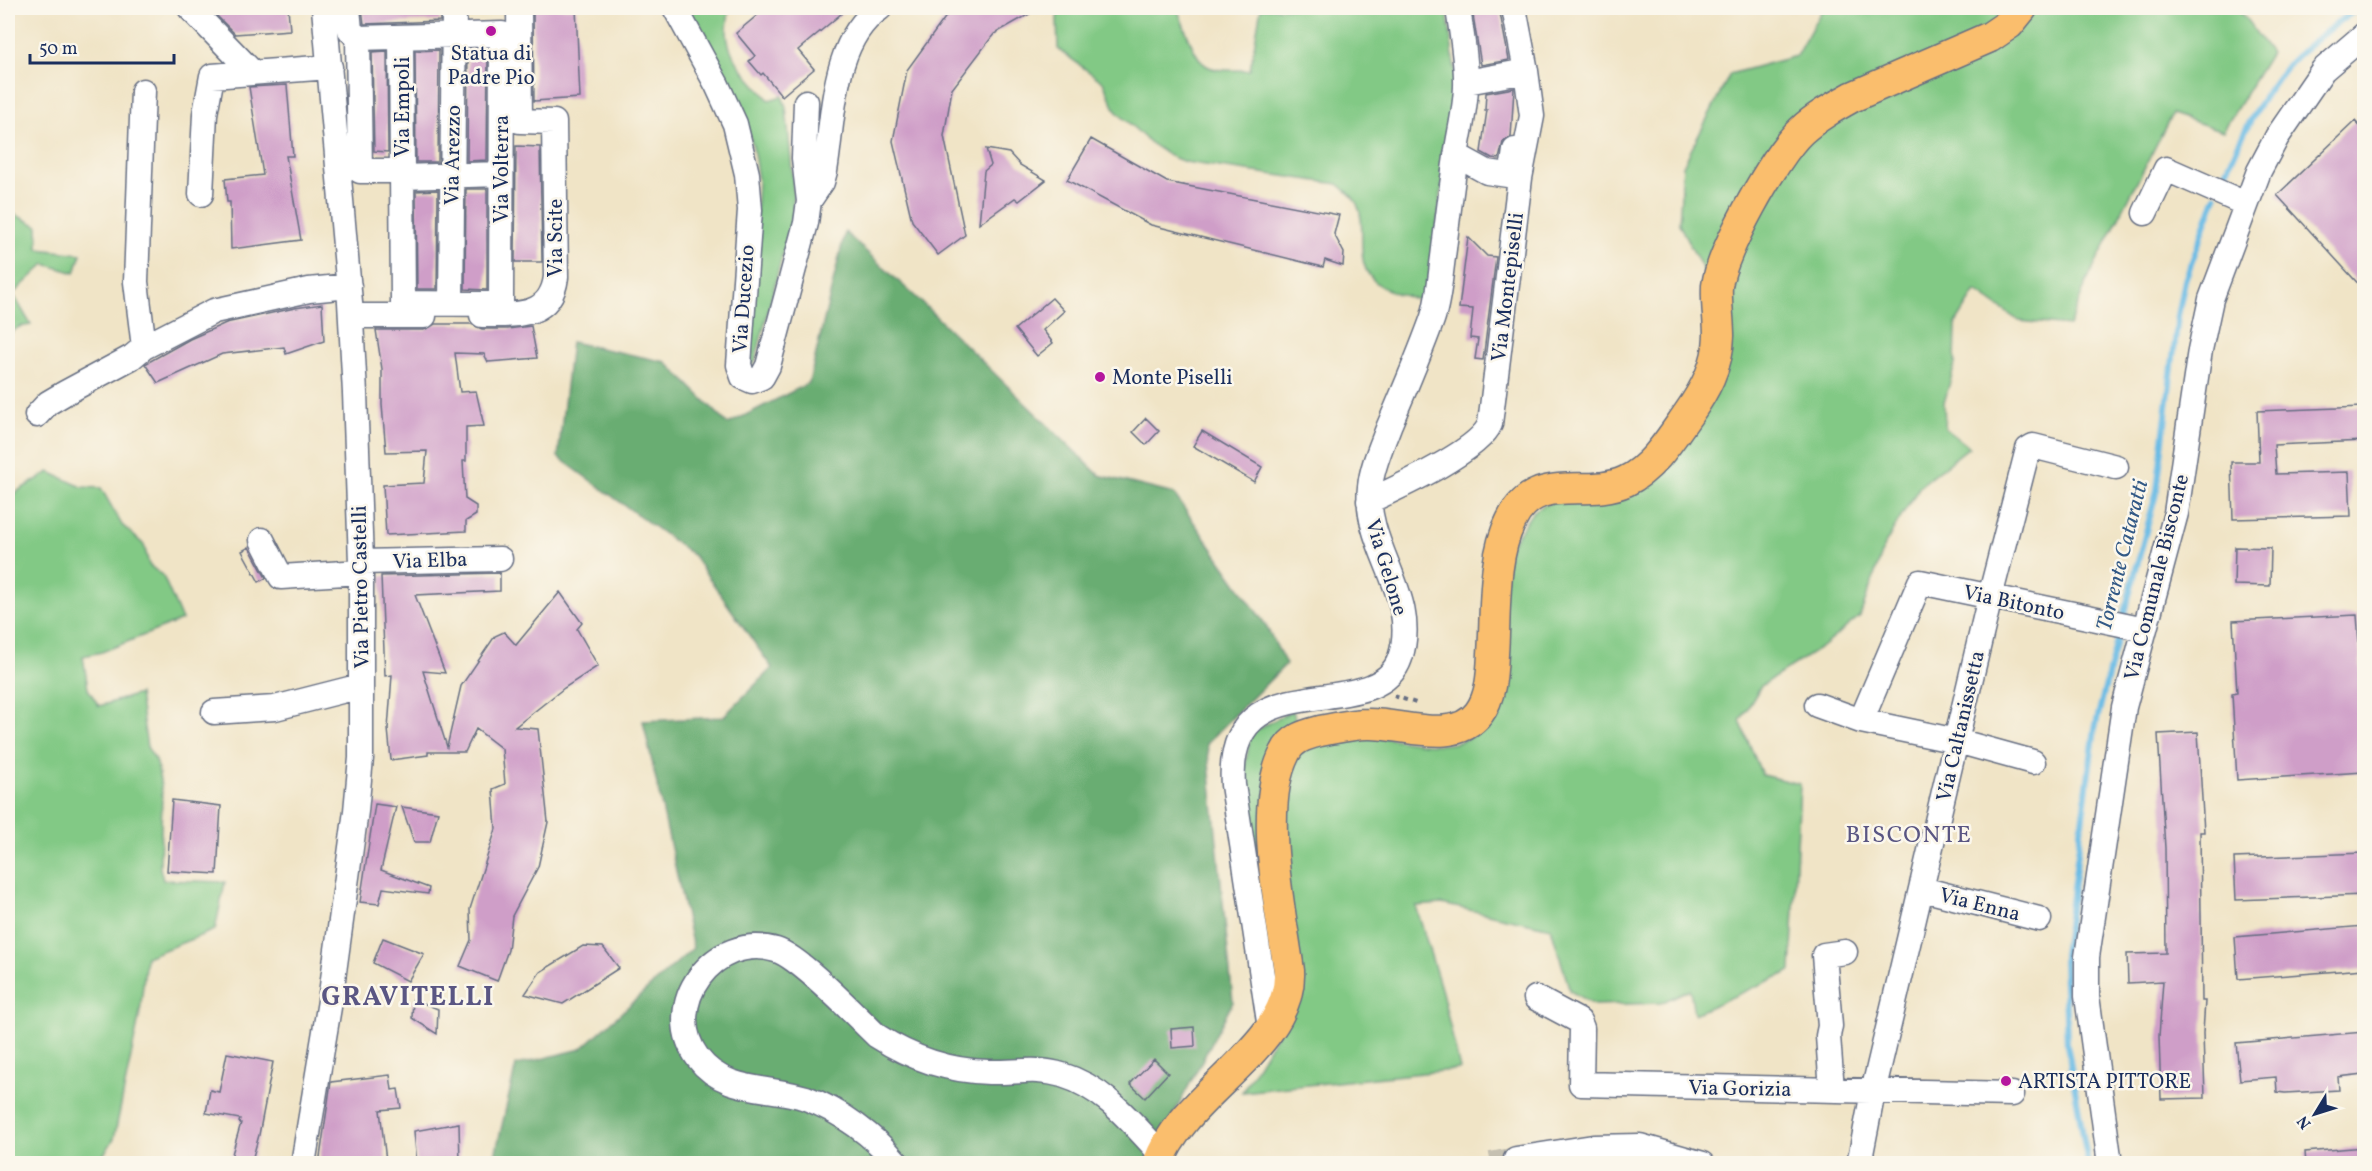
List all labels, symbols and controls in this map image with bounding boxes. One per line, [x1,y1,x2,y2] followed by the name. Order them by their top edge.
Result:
[484,24,498,38] marker: Statua di Padre Pio
[30,27,174,65] scale bar
[39,37,78,62] text: 50 m
[447,40,535,93] place label: Statua di Padre Pio
[389,56,418,158] street label: Via Empoli
[438,105,469,205] street label: Via Arezzo
[488,115,517,223] street label: Via Volterra
[542,199,571,277] street label: Via Scite
[1485,211,1532,364] street label: Via Montepiselli
[726,244,763,354] street label: Via Ducezio
[1112,364,1233,393] place label: Monte Piselli
[1093,370,1107,384] marker: Monte Piselli
[2118,471,2197,684] street label: Via Comunale Bisconte
[2090,476,2157,634] water label: Torrente Cataratti
[346,505,377,669] street label: Via Pietro Castelli
[1357,516,1414,619] street label: Via Gelone
[392,546,468,577] street label: Via Elba
[1960,579,2067,628] street label: Via Bitonto
[1930,648,1993,805] street label: Via Caltanissetta
[1845,819,1973,853] district label: BISCONTE
[1936,881,2023,930] street label: Via Enna
[321,979,495,1017] district label: GRAVITELLI
[2018,1068,2191,1097] place label: ARTISTA PITTORE
[1688,1074,1792,1105] street label: Via Gorizia
[1999,1074,2013,1088] marker: ARTISTA PITTORE
[2285,1084,2345,1144] north arrow
[2292,1110,2317,1133] text: N

